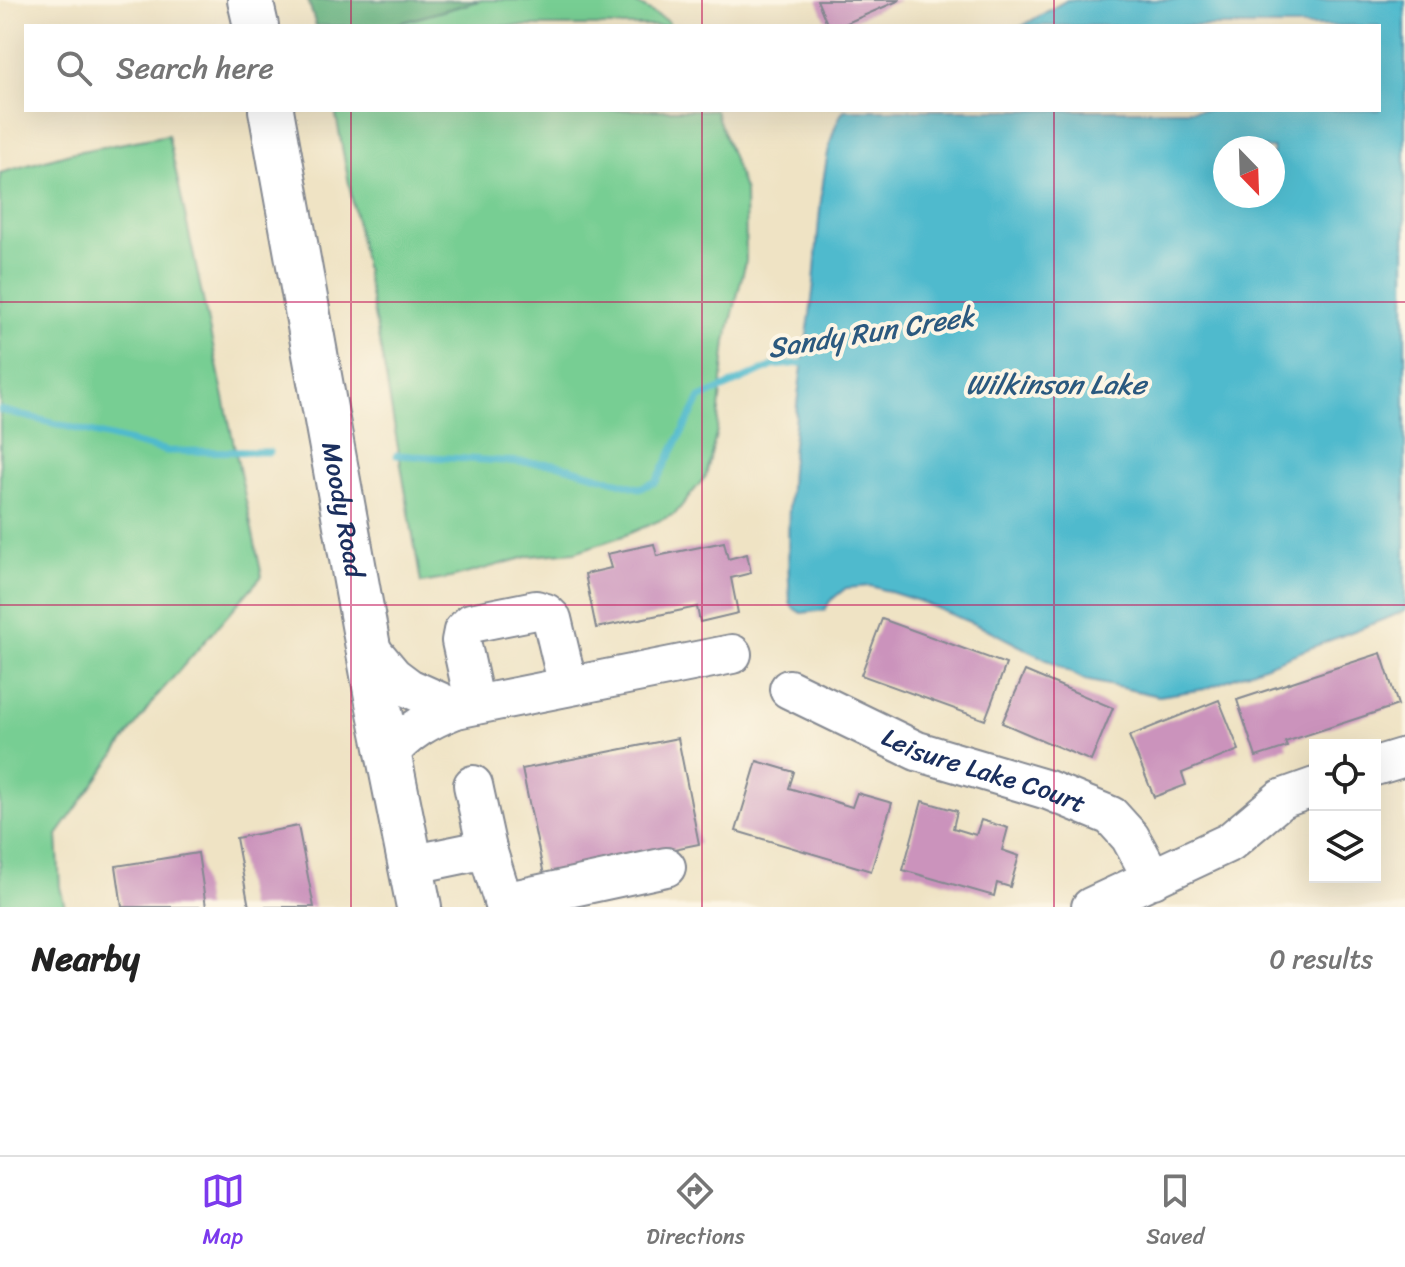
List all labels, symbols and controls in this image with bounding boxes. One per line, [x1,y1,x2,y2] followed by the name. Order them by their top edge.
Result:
[24,24,1381,112] search box
[116,41,274,95] text: Search here
[52,46,96,90] icon: search
[1213,136,1285,208] north arrow
[764,291,980,373] water label: Sandy Run Creek
[966,360,1149,409] water label: Wilkinson Lake
[308,438,378,583] street label: Moody Road
[874,714,1093,826] street label: Leisure Lake Court
[1309,739,1381,883] map controls
[1309,739,1381,811] button: locate
[1309,811,1381,883] button: layers
[32,929,140,989] text: Nearby
[1269,936,1373,982] text: 0 results
[201,1169,245,1256] tab: Map
[646,1169,745,1256] tab: Directions
[1146,1169,1204,1256] tab: Saved

